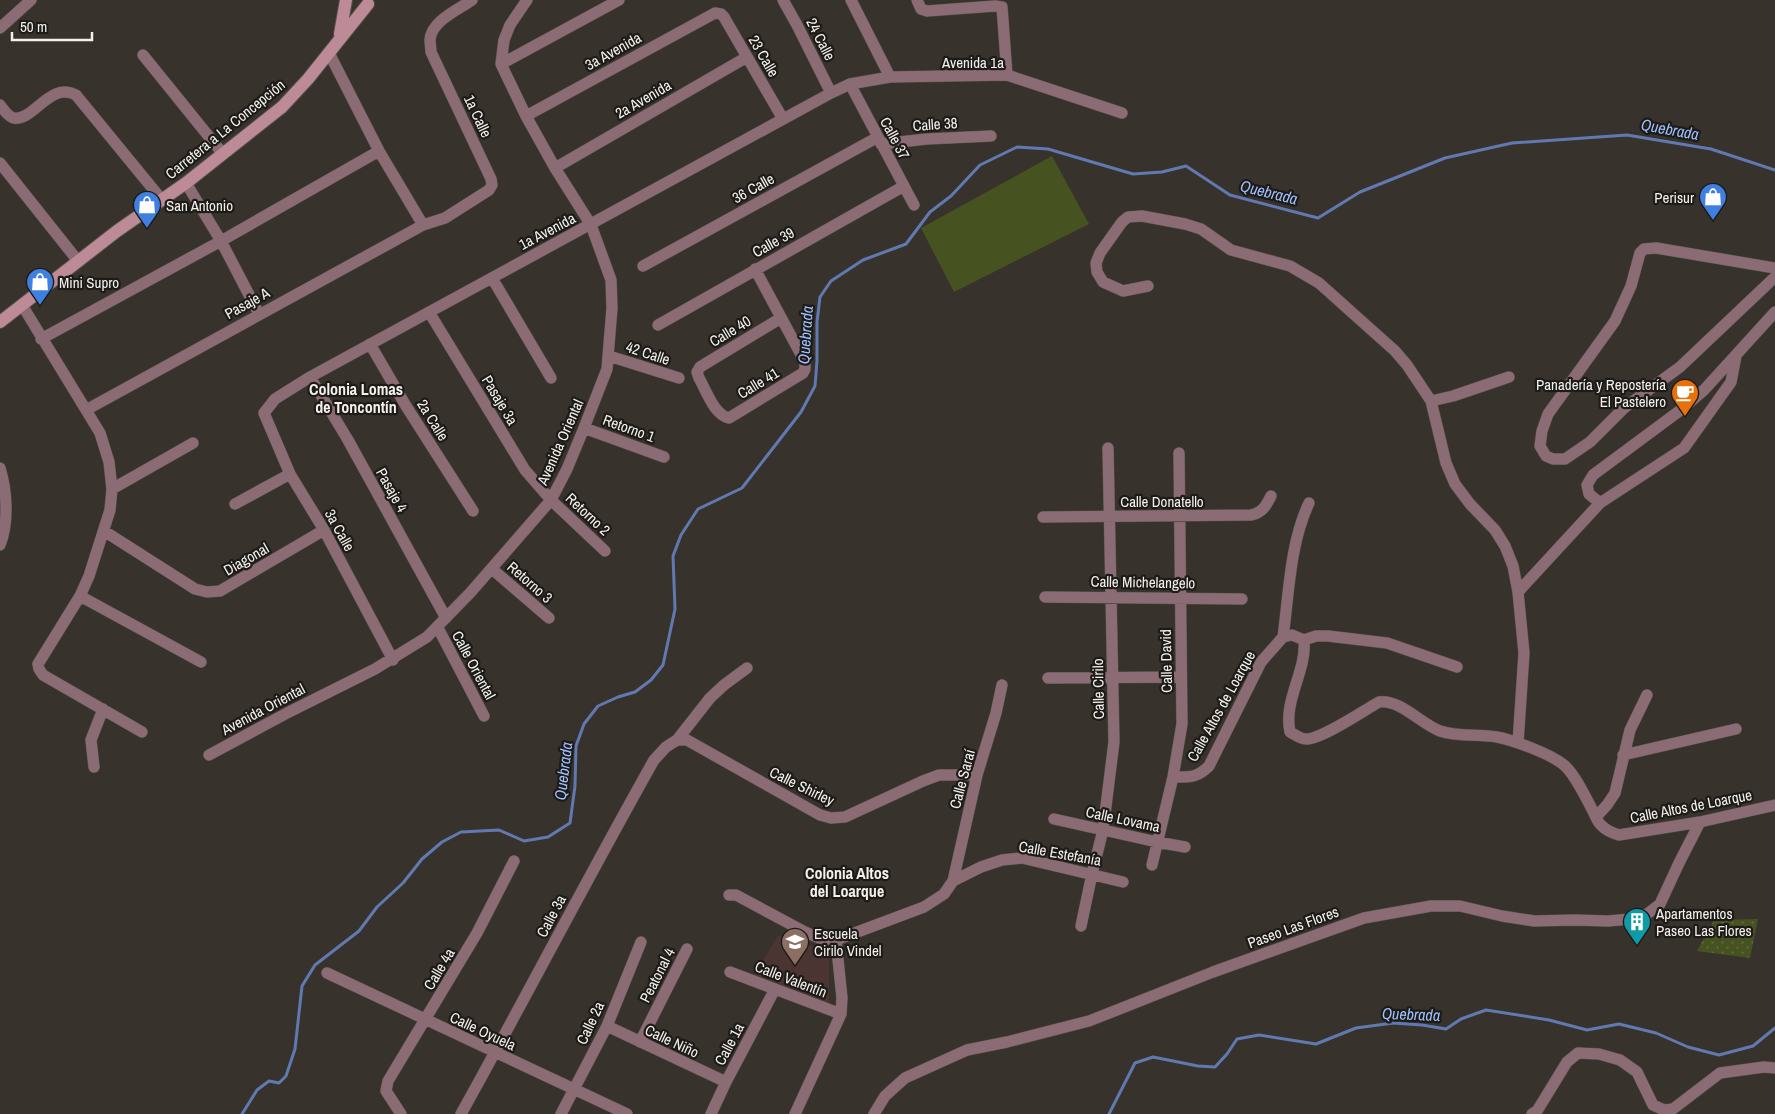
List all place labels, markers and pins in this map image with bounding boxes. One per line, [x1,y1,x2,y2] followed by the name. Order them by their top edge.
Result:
[1698,182,1728,221] shop icon: Perisur
[1654,187,1694,208] place label: Perisur
[132,190,162,229] shop icon: San Antonio
[166,195,233,216] place label: San Antonio
[25,267,55,306] shop icon: Mini Supro
[59,272,119,293] place label: Mini Supro
[1536,374,1666,412] place label: Panadería y Repostería El Pastelero
[1670,378,1700,417] cafe icon: Panadería y Repostería El Pastelero
[1655,903,1752,941] place label: Apartamentos Paseo Las Flores
[1622,907,1652,946] building icon: Apartamentos Paseo Las Flores
[814,923,881,961] place label: Escuela Cirilo Vindel
[780,927,810,966] school or university icon: Escuela Cirilo Vindel

